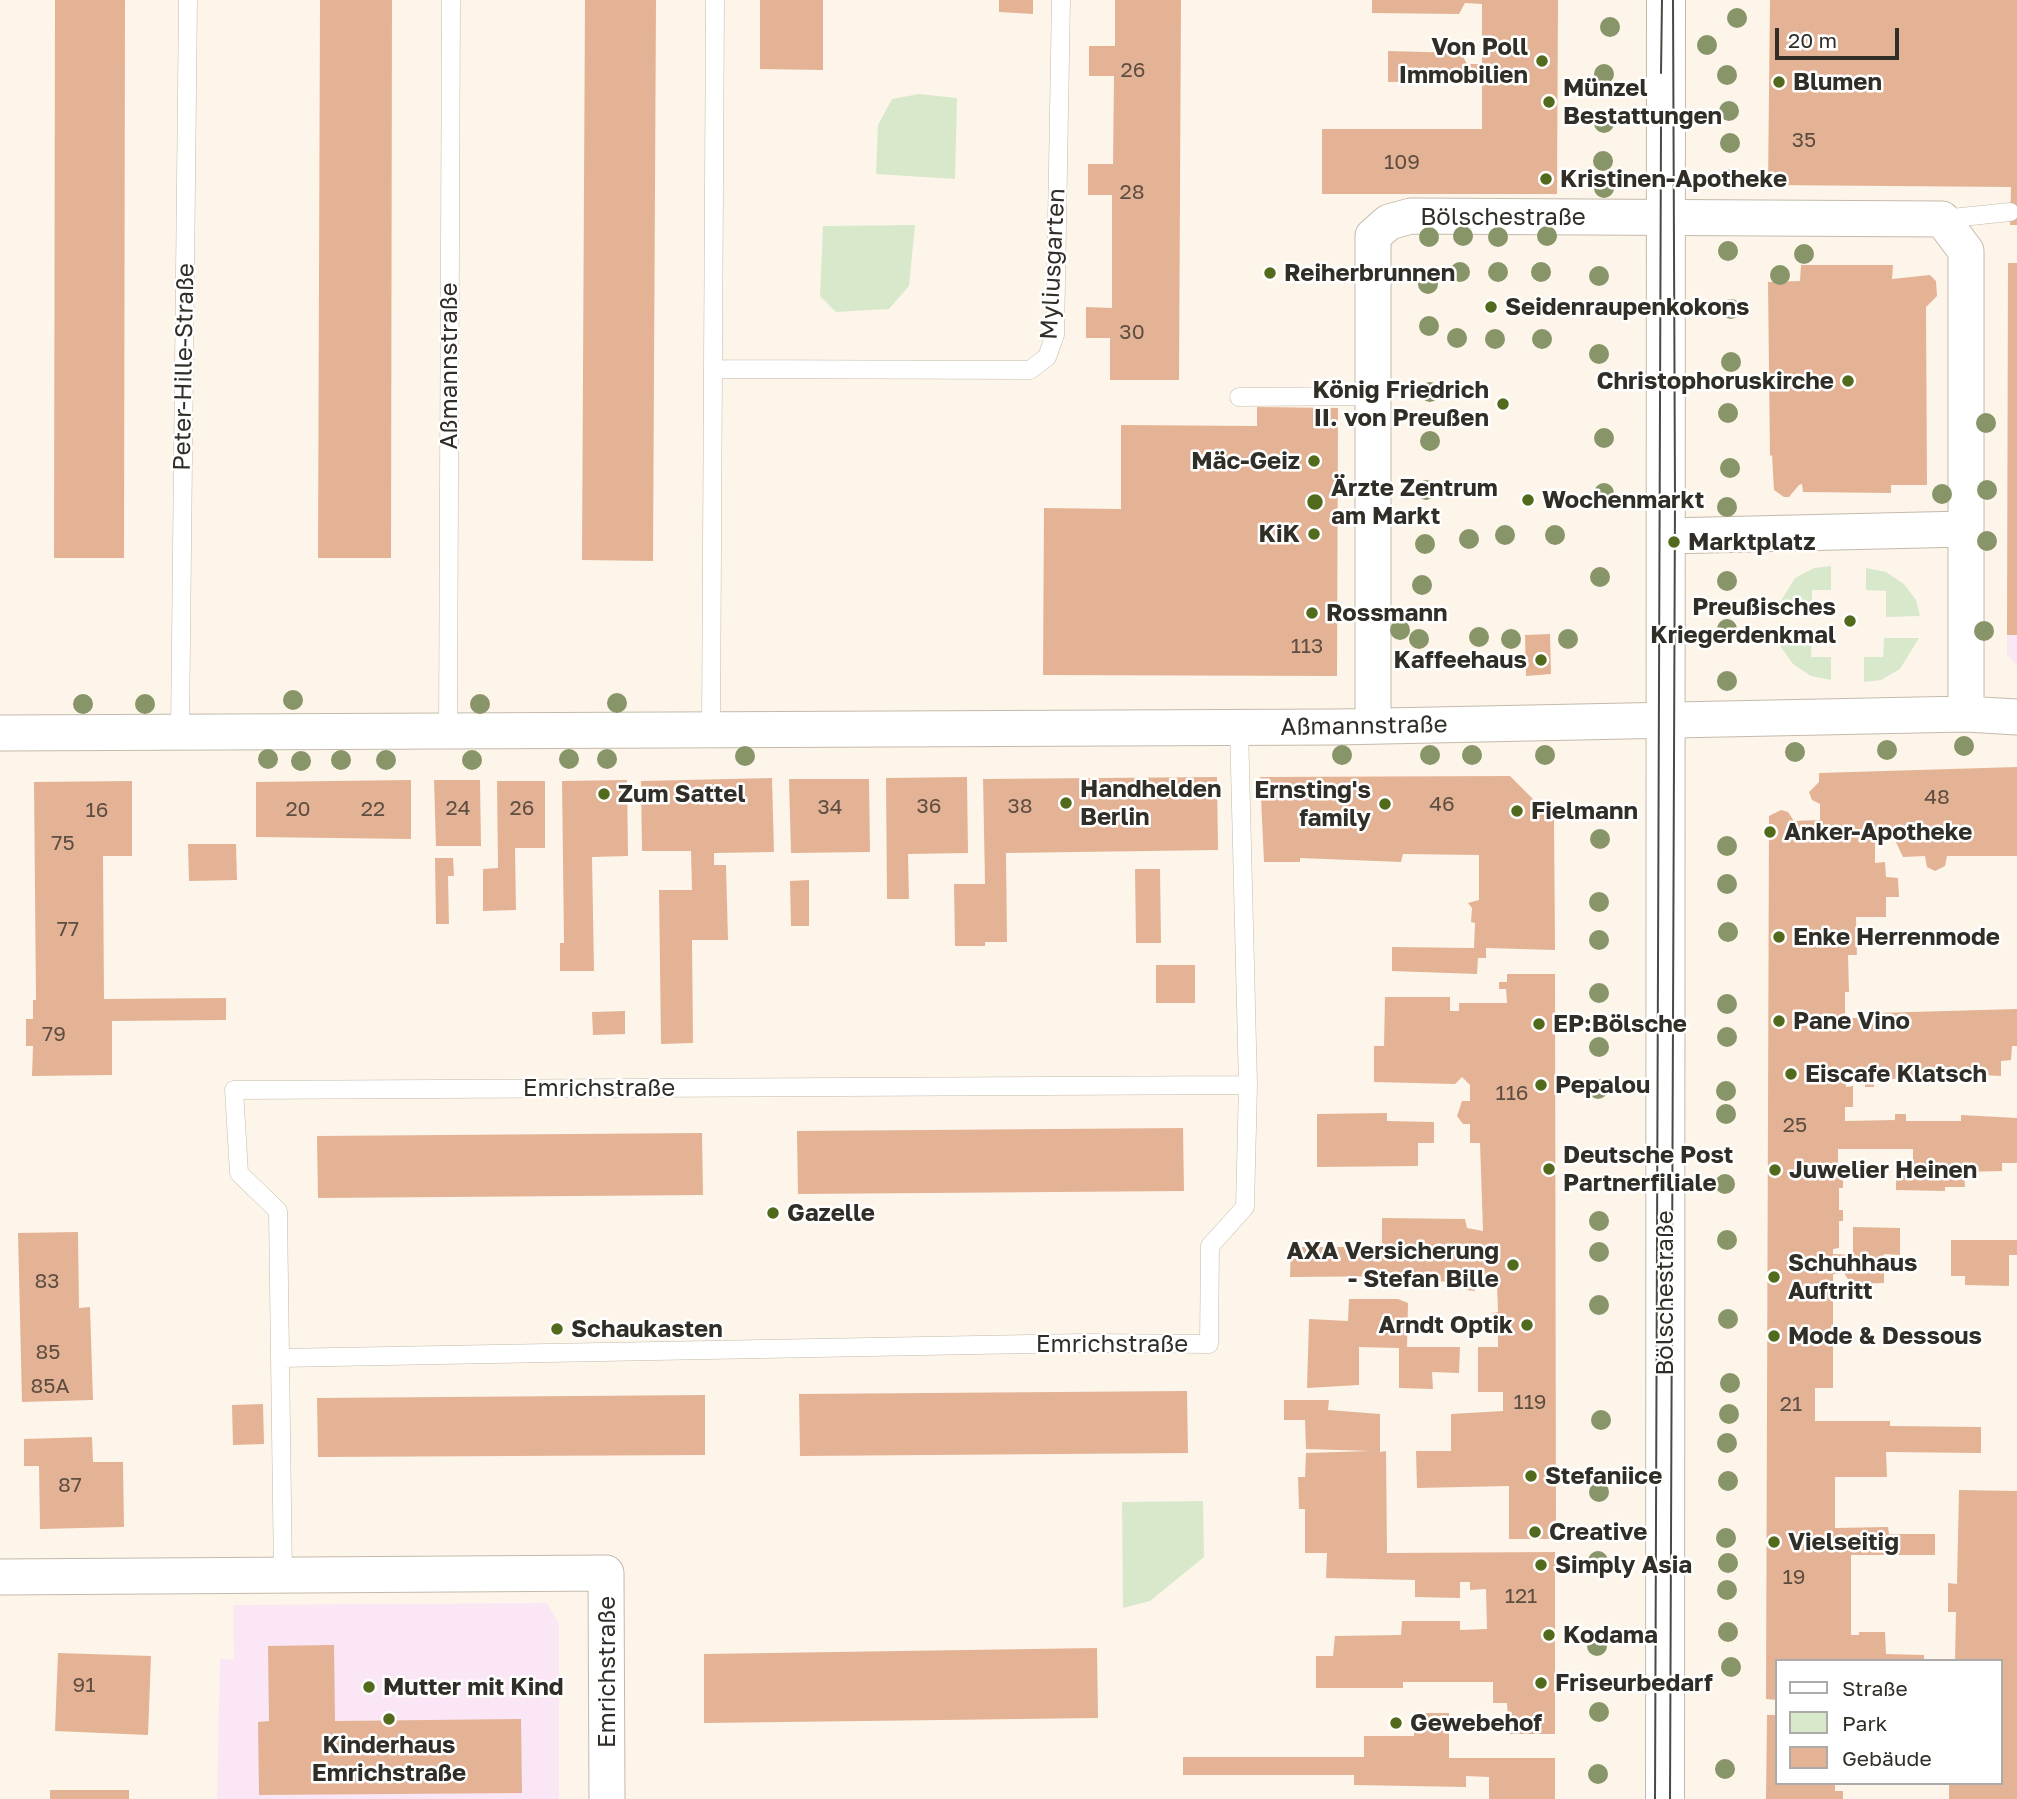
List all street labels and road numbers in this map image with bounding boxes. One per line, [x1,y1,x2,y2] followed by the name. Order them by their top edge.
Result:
[1035,187,1071,341] street label: Myliusgarten
[1420,203,1586,231] street label: Bölschestraße
[168,263,200,471] street label: Peter-Hille-Straße
[435,282,463,450] street label: Aßmannstraße
[1280,710,1448,742] street label: Aßmannstraße
[523,1074,675,1102] street label: Emrichstraße
[1651,1210,1679,1376] street label: Bölschestraße
[1036,1330,1188,1358] street label: Emrichstraße
[593,1596,621,1748] street label: Emrichstraße

